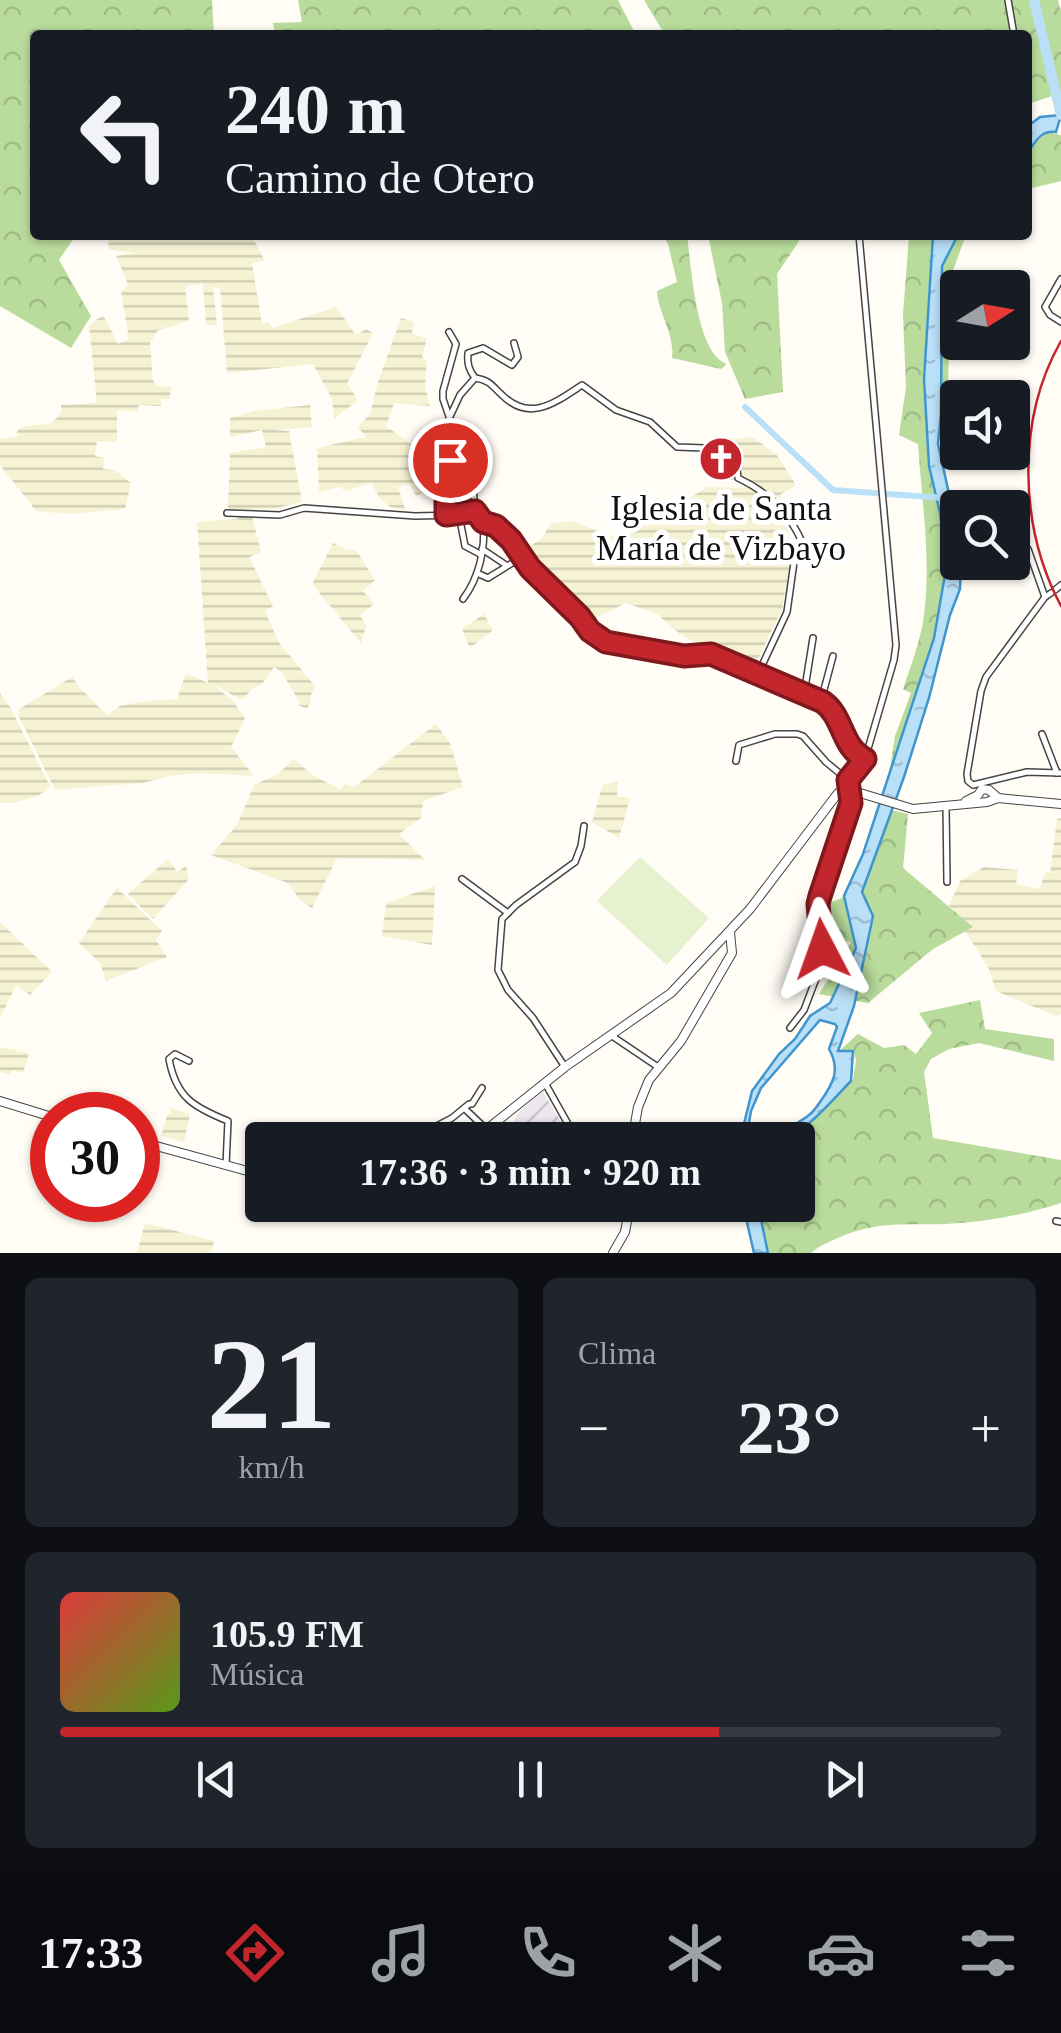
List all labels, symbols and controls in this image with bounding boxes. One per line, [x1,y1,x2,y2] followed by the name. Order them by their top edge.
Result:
[60,70,190,200] icon: left
[225,71,406,148] text: 240 m
[225,153,535,203] text: Camino de Otero
[940,270,1030,360] north arrow
[940,270,1030,580] map controls
[940,380,1030,470] button: sound
[408,418,493,503] pin
[423,433,478,488] icon: arrive
[698,436,744,482] church icon: Iglesia de Santa María de Vizbayo
[596,489,846,568] place label: Iglesia de Santa María de Vizbayo
[940,490,1030,580] button: search
[770,897,874,1001] position arrow
[30,1092,160,1222] speed limit sign: 30
[359,1151,701,1193] text: 17:36 · 3 min · 920 m
[207,1312,337,1456] text: 21
[578,1335,656,1371] text: Clima
[737,1386,842,1469] text: 23°
[578,1398,609,1459] text: −
[970,1398,1001,1459] text: +
[239,1449,304,1485] text: km/h
[210,1613,364,1655] text: 105.9 FM
[210,1656,304,1692] text: Música
[189,1752,244,1807] icon: previous
[503,1752,558,1807] icon: pause
[817,1752,872,1807] icon: next
[220,1918,290,1988] icon: directions
[366,1918,436,1988] icon: music
[513,1918,583,1988] icon: phone
[660,1918,730,1988] icon: climate
[806,1918,876,1988] icon: car
[953,1918,1023,1988] icon: filters
[38,1928,143,1978] text: 17:33

